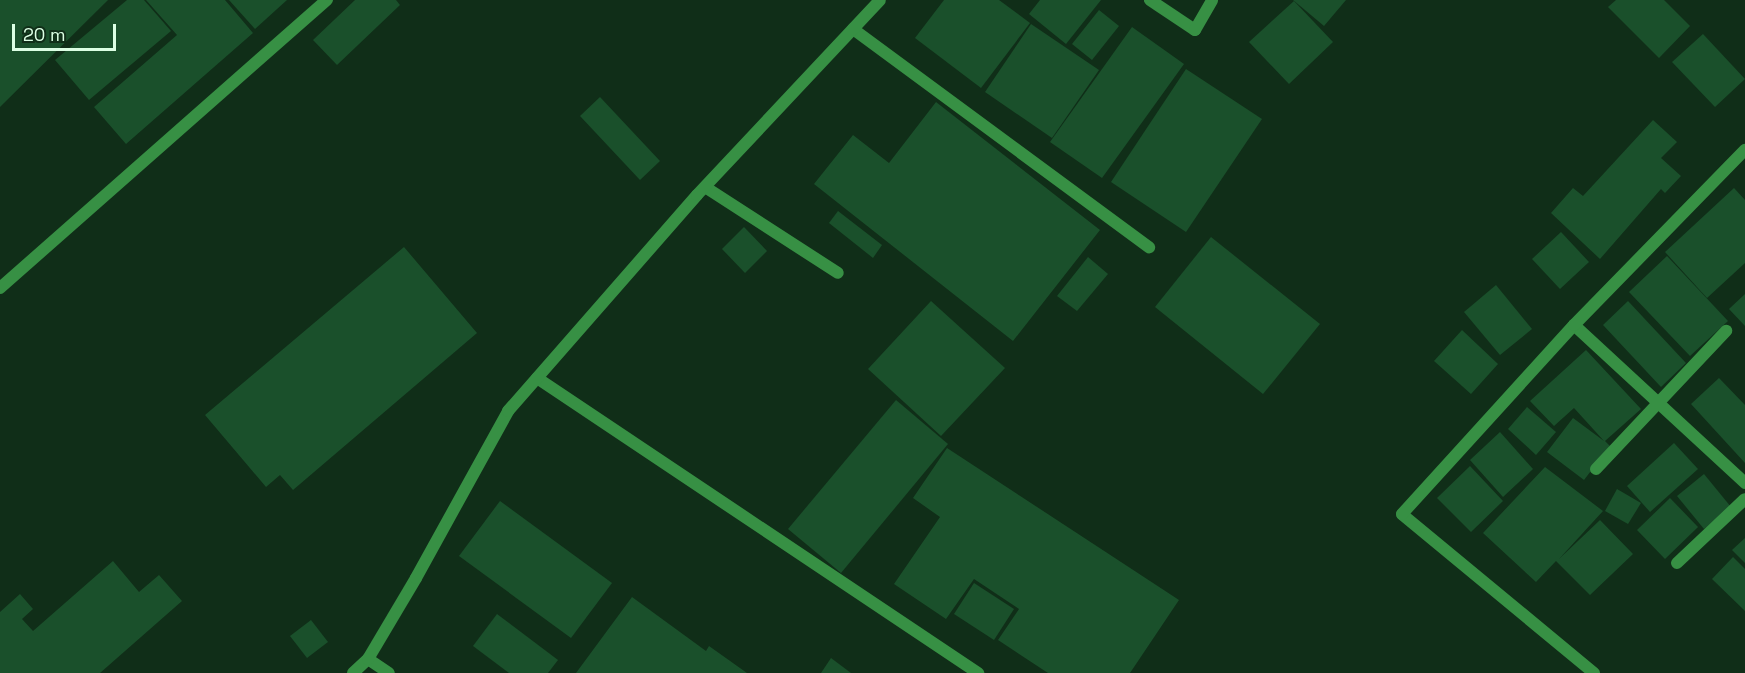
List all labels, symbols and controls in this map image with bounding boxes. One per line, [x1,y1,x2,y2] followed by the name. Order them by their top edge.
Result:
[15,12,118,50] scale bar
[23,23,66,46] text: 20 m

